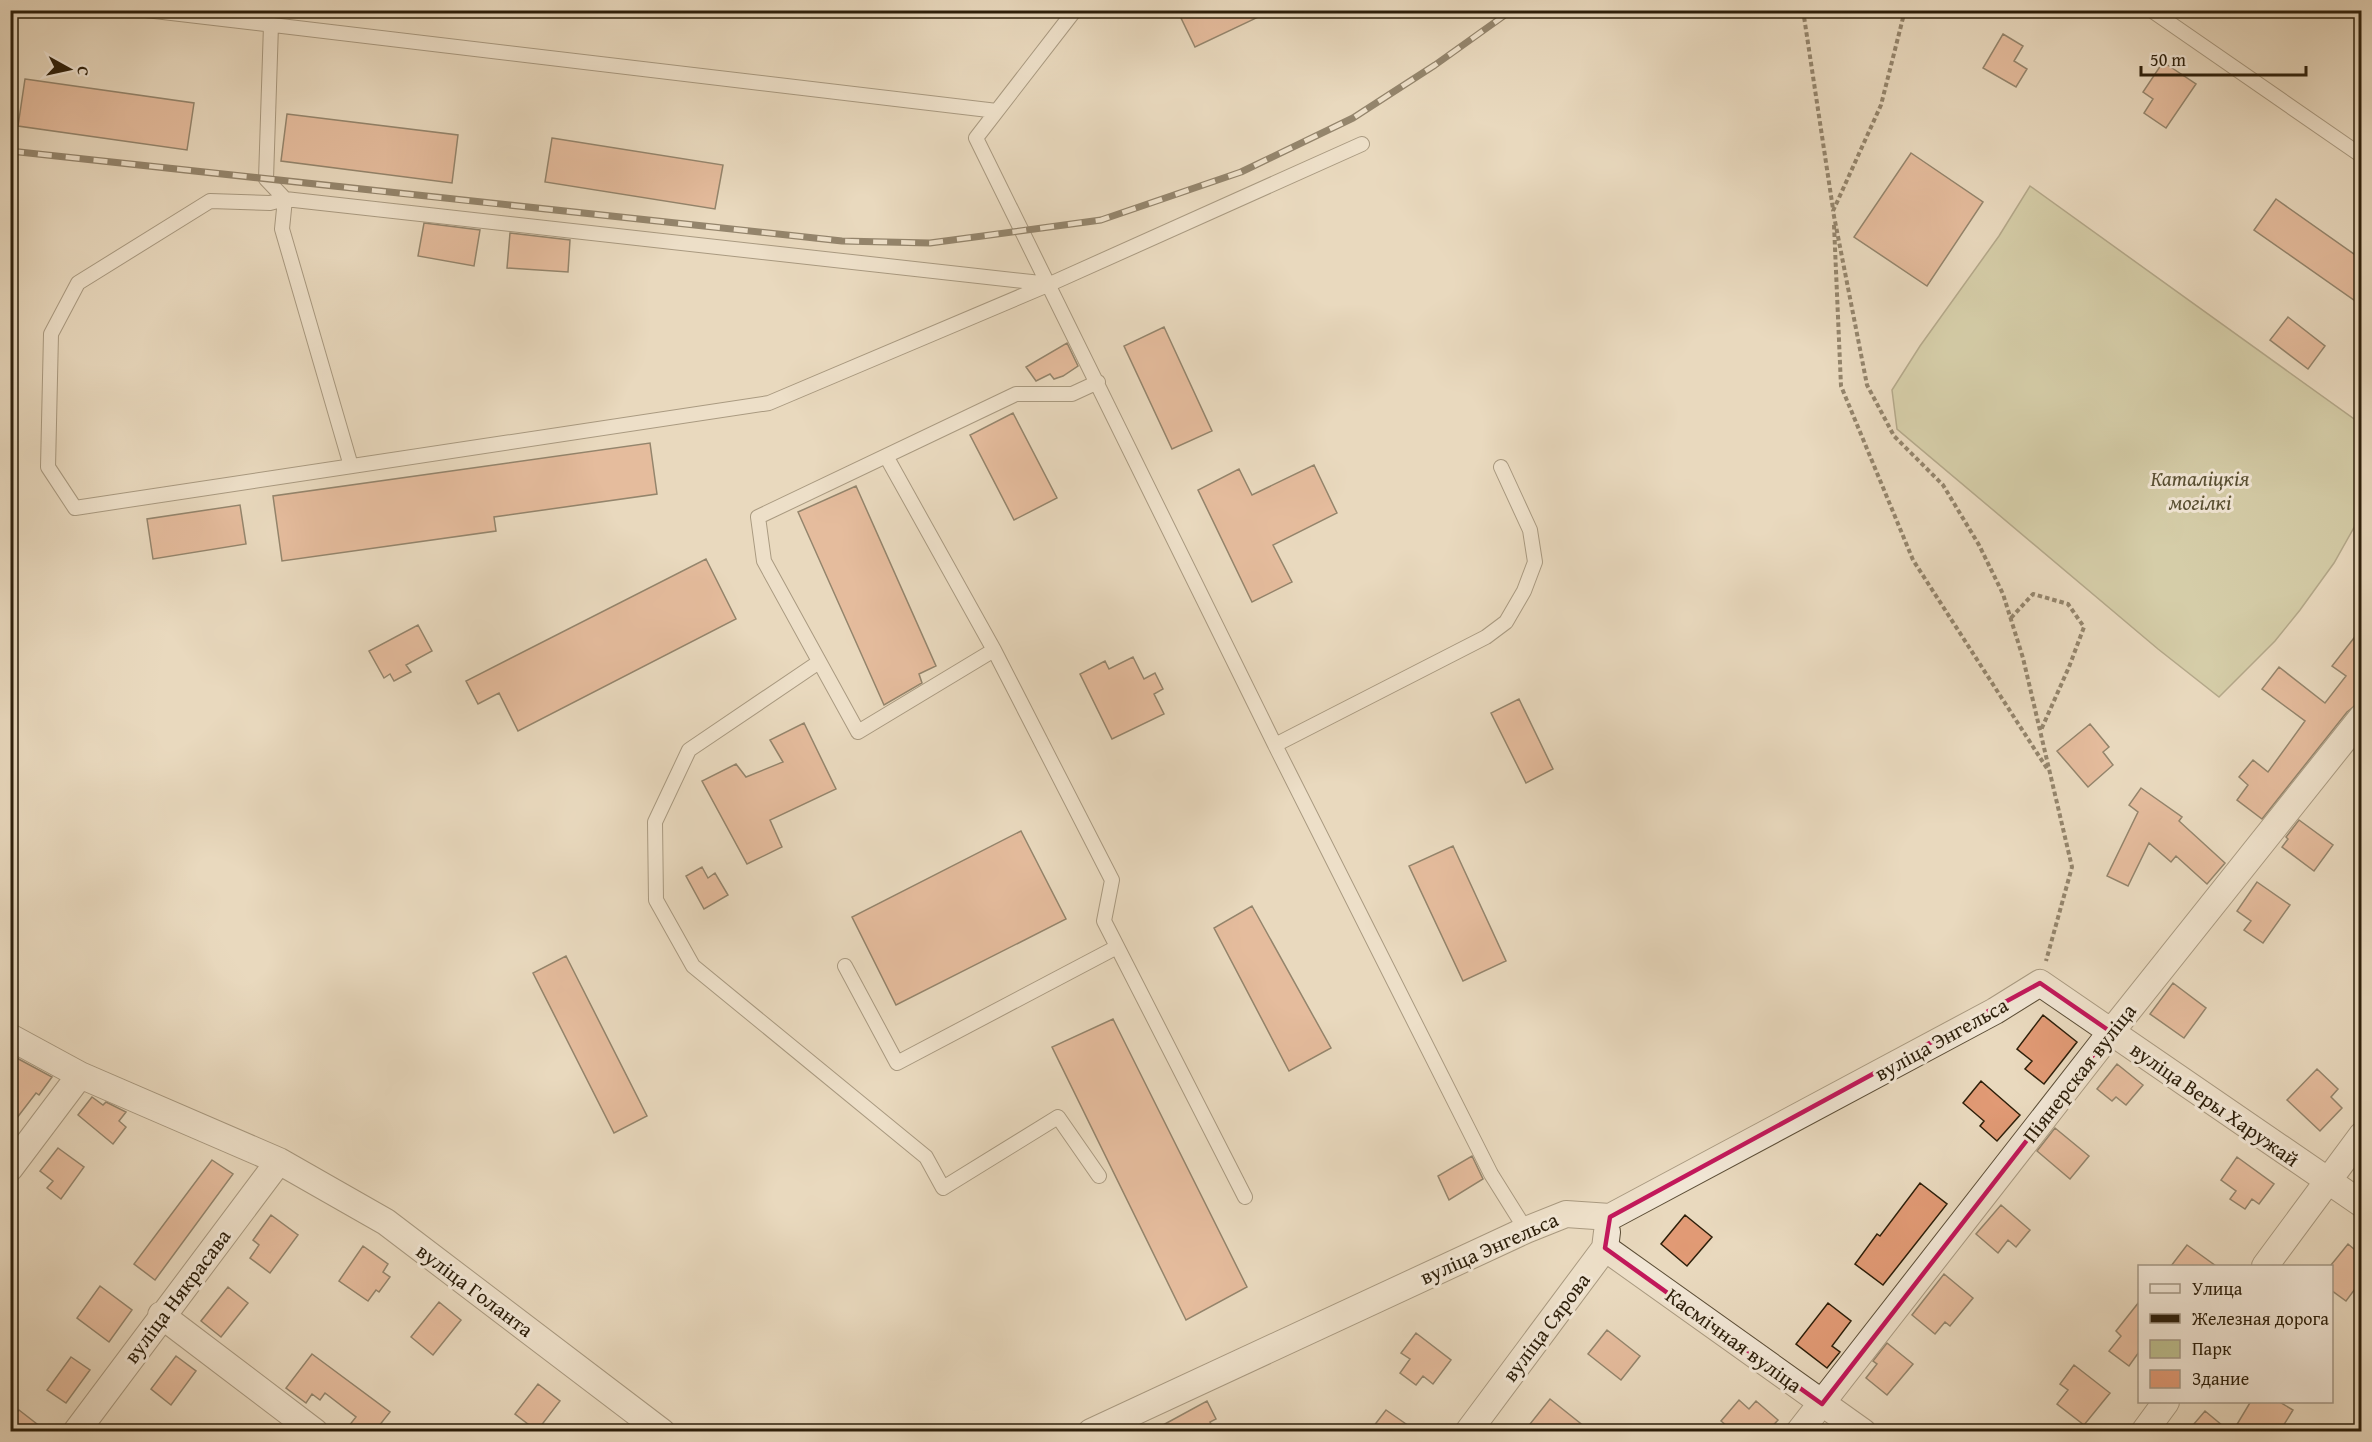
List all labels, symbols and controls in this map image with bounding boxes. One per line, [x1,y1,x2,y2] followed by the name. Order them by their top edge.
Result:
[39,39,99,99] north arrow
[2141,39,2306,77] scale bar
[2150,46,2186,73] text: 50 m
[71,65,96,77] text: С
[2150,463,2250,518] park label: Каталіцкія могілкі
[1868,989,2014,1089] street label: вуліца Энгельса
[2015,997,2143,1149] street label: Піянерская вуліца
[2124,1034,2306,1174] street label: вуліца Веры Харужай
[1415,1204,1563,1292] street label: вуліца Энгельса
[116,1222,238,1370] street label: вуліца Някрасава
[410,1236,540,1344] street label: вуліца Голанта
[2138,1265,2333,1403] legend
[1495,1266,1597,1388] street label: вуліца Сярова
[2192,1275,2243,1302] text: Улица
[1659,1280,1809,1400] street label: Касмічная вуліца
[2191,1305,2329,1332] text: Железная дорога
[2192,1335,2232,1362] text: Парк
[2192,1365,2249,1392] text: Здание

